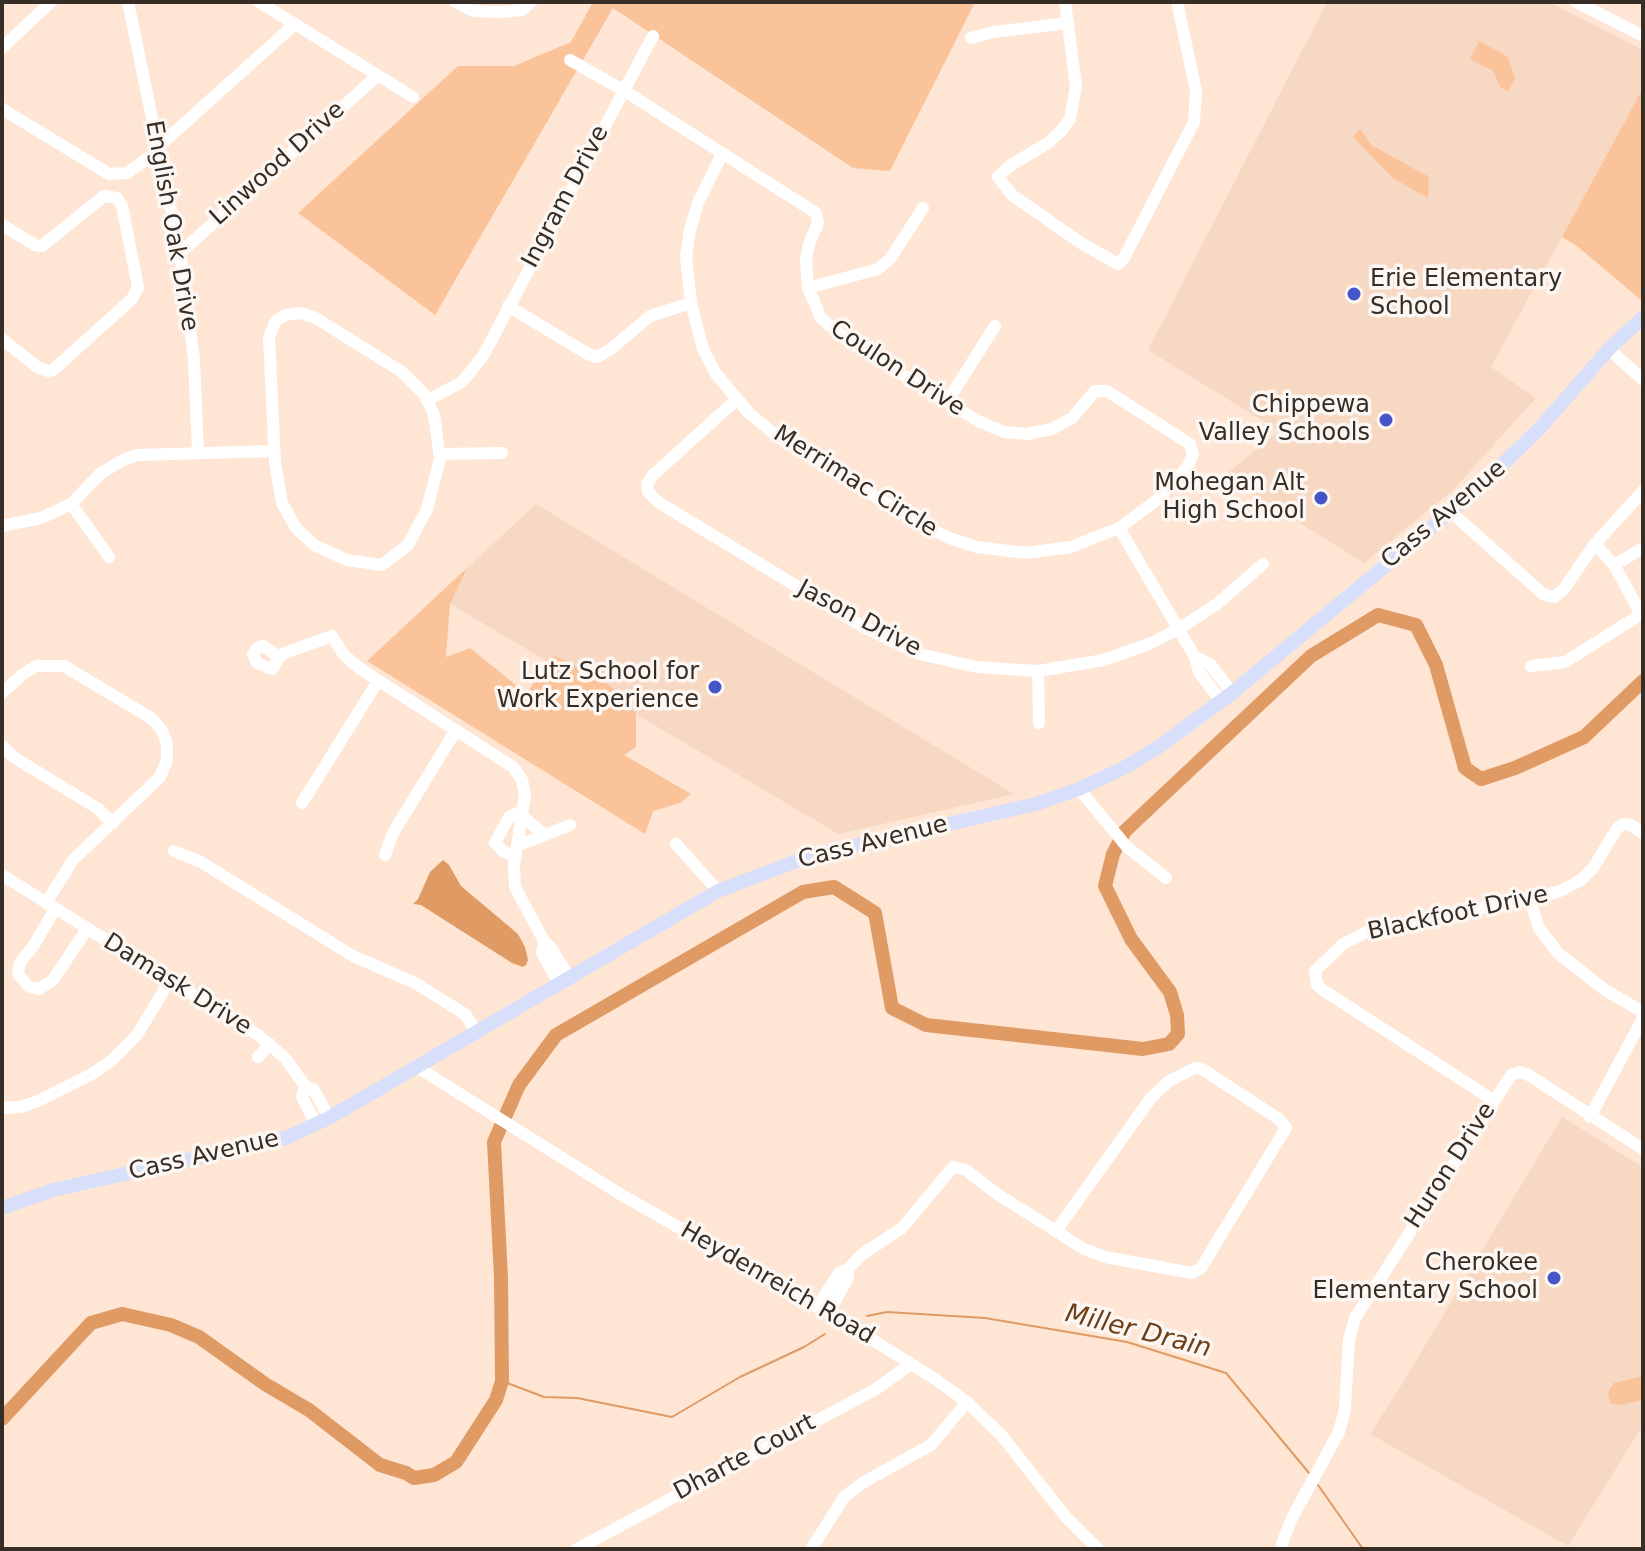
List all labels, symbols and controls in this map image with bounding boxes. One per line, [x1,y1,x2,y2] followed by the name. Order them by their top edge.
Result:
[205,96,351,232] street label: Linwood Drive
[138,118,204,334] street label: English Oak Drive
[516,121,616,273] street label: Ingram Drive
[1370,266,1562,322] place label: Erie Elementary School
[1345,285,1363,303] marker: Erie Elementary School
[824,315,970,423] street label: Coulon Drive
[1199,392,1370,448] place label: Chippewa Valley Schools
[1377,411,1395,429] marker: Chippewa Valley Schools
[768,420,942,544] street label: Merrimac Circle
[1376,455,1512,575] street label: Cass Avenue
[1154,470,1305,526] place label: Mohegan Alt High School
[1312,489,1330,507] marker: Mohegan Alt High School
[792,574,926,664] street label: Jason Drive
[497,659,699,715] place label: Lutz School for Work Experience
[706,678,724,696] marker: Lutz School for Work Experience
[795,810,951,876] street label: Cass Avenue
[1365,881,1551,947] street label: Blackfoot Drive
[98,928,256,1042] street label: Damask Drive
[1400,1098,1502,1234] street label: Huron Drive
[126,1125,282,1187] street label: Cass Avenue
[675,1217,879,1351] street label: Heydenreich Road
[1313,1250,1538,1306] place label: Cherokee Elementary School
[1545,1269,1563,1287] marker: Cherokee Elementary School
[1062,1299,1214,1365] water label: Miller Drain
[669,1409,821,1507] street label: Dharte Court

